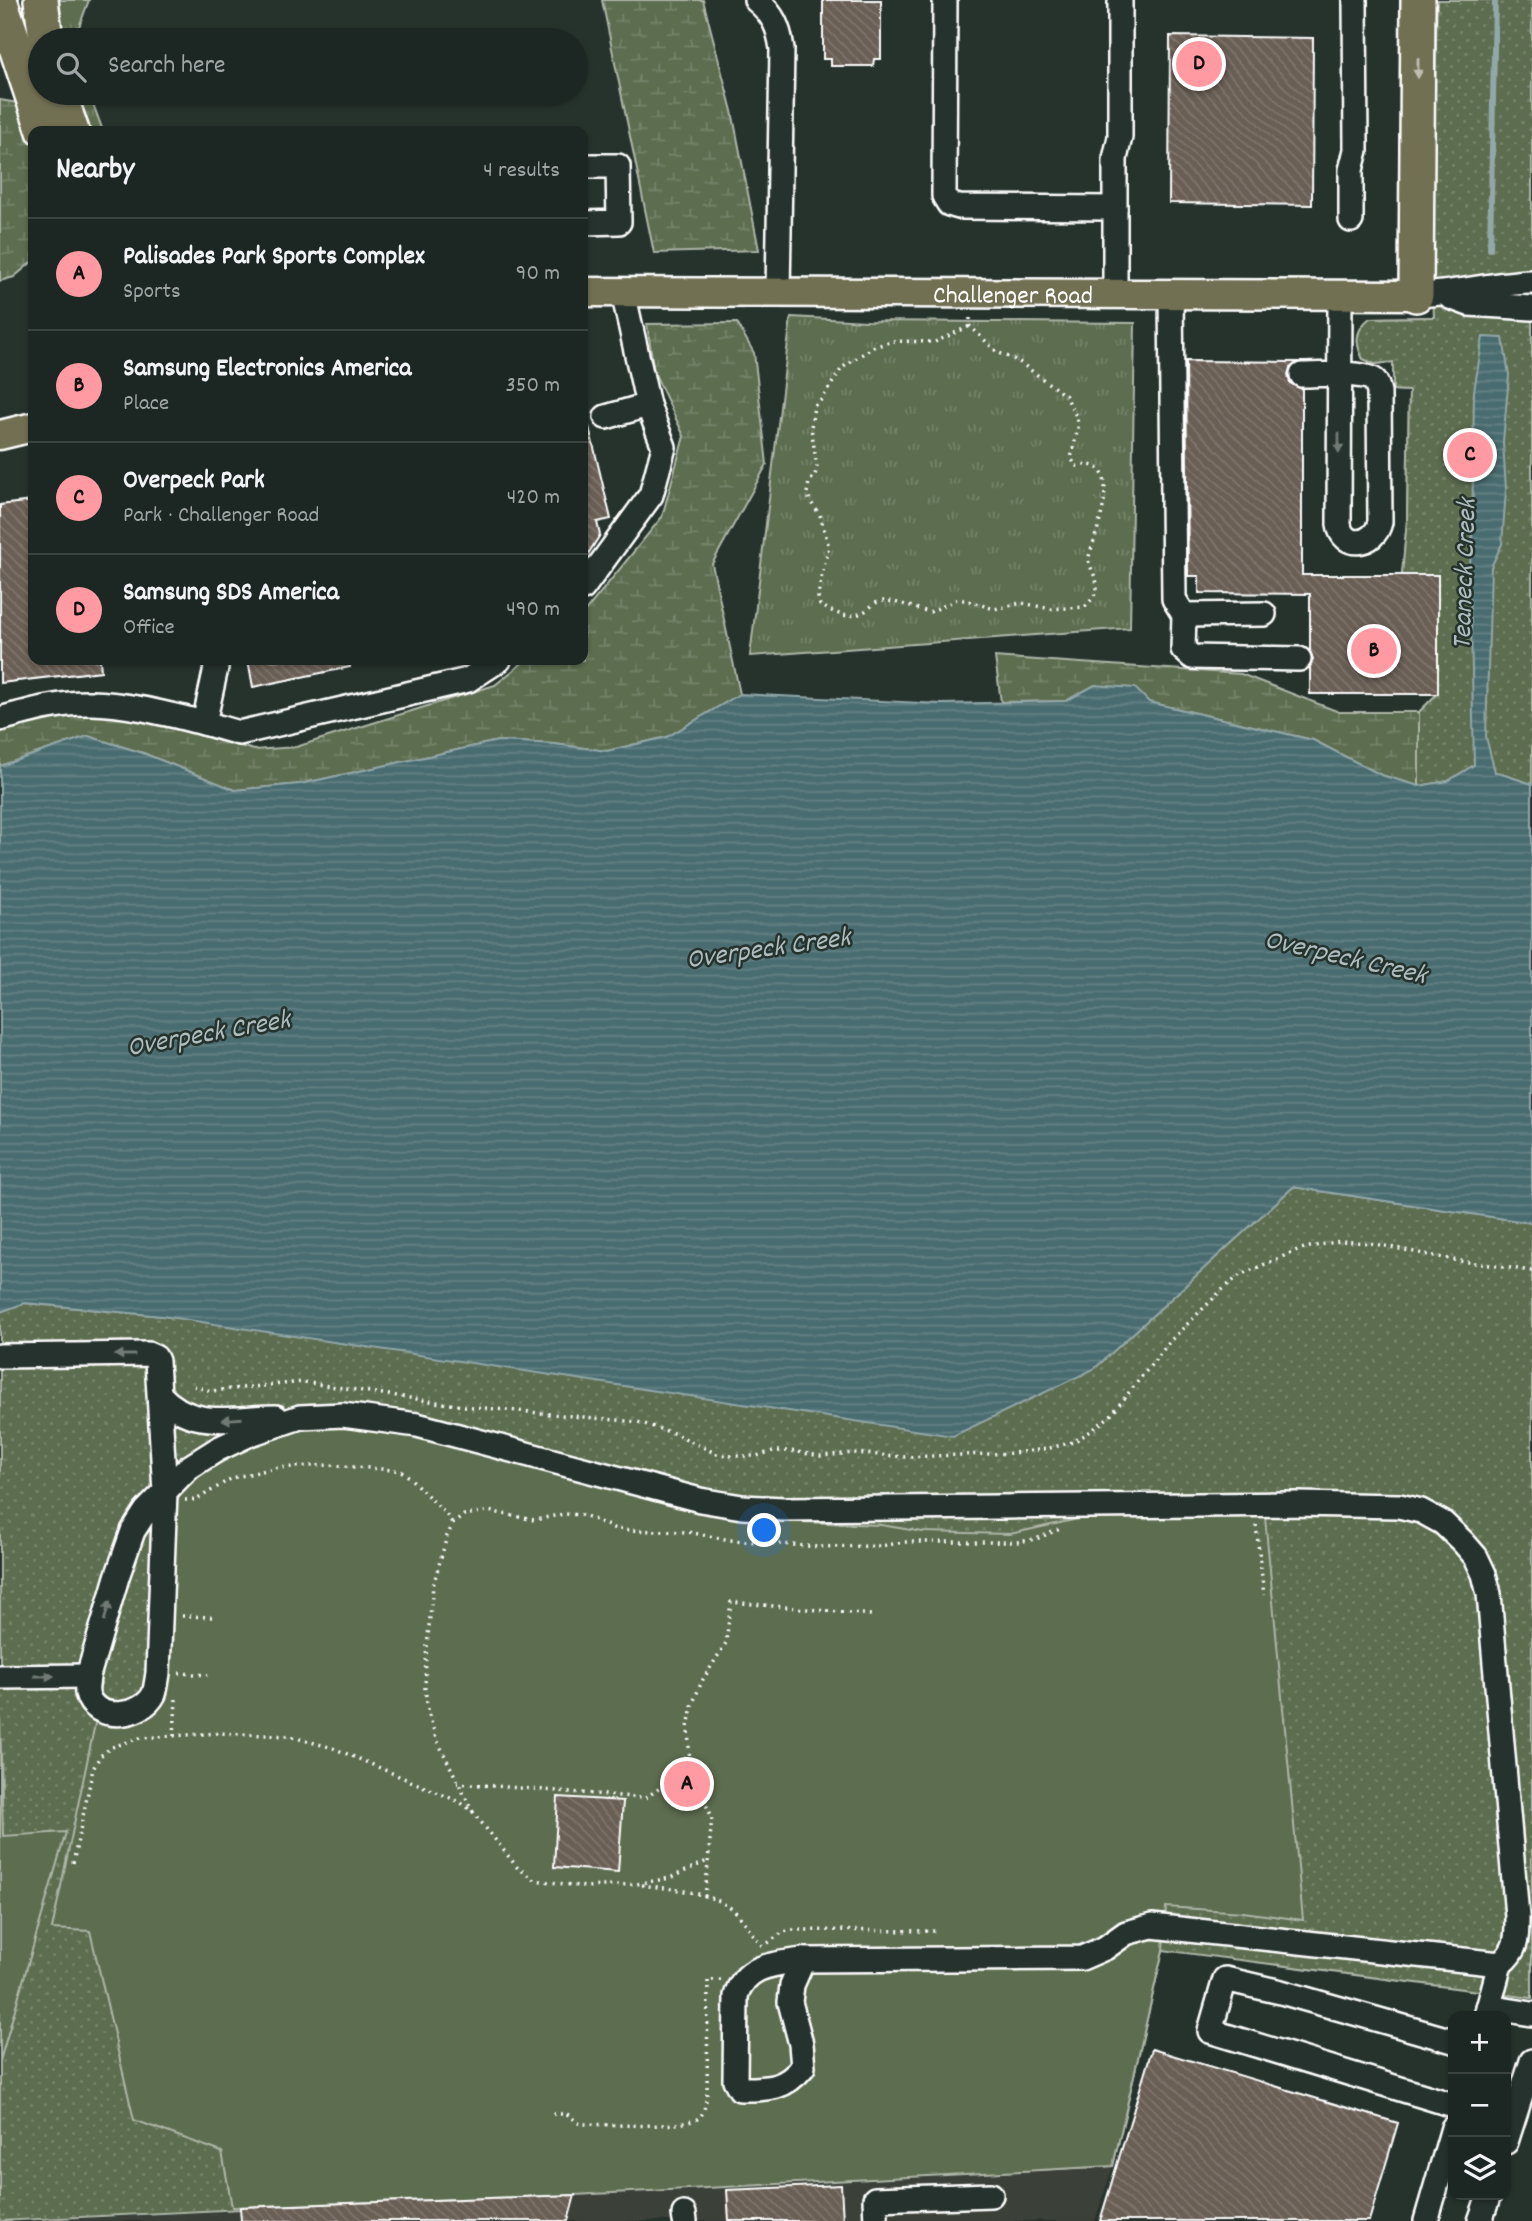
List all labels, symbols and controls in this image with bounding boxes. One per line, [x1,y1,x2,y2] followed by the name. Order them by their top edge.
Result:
[28,28,588,105] search box
[1176,38,1222,90] pin: D
[52,48,90,86] icon: search
[108,48,226,85] text: Search here
[1412,57,1424,79] one-way arrow
[56,150,134,193] text: Nearby
[483,155,560,188] text: 4 results
[123,239,425,276] text: Palisades Park Sports Complex
[73,258,85,291] text: A
[516,258,560,291] text: 90 m
[123,276,181,309] text: Sports
[933,278,1093,316] street label: Challenger Road
[123,351,411,388] text: Samsung Electronics America
[74,370,84,403] text: B
[506,370,560,403] text: 350 m
[123,388,169,421] text: Place
[1447,429,1493,481] pin: C
[1333,432,1345,454] one-way arrow
[123,463,265,500] text: Overpeck Park
[73,482,85,515] text: C
[507,482,560,515] text: 420 m
[1444,495,1490,651] water label: Teaneck Creek
[123,500,319,533] text: Park · Challenger Road
[123,575,339,612] text: Samsung SDS America
[73,594,85,627] text: D
[506,594,560,627] text: 490 m
[123,612,175,645] text: Office
[1351,625,1397,677] pin: B
[684,919,856,982] water label: Overpeck Creek
[1260,922,1432,999] water label: Overpeck Creek
[124,1001,296,1070] water label: Overpeck Creek
[113,1349,135,1360] one-way arrow
[220,1414,242,1425] one-way arrow
[747,1513,781,1547] your location
[102,1600,113,1622] one-way arrow
[33,1671,55,1682] one-way arrow
[664,1758,710,1810] pin: A
[1448,2011,1511,2200] map controls
[1448,2011,1511,2074] button: +
[1448,2074,1511,2137] button: −
[1448,2137,1511,2200] button: layers

